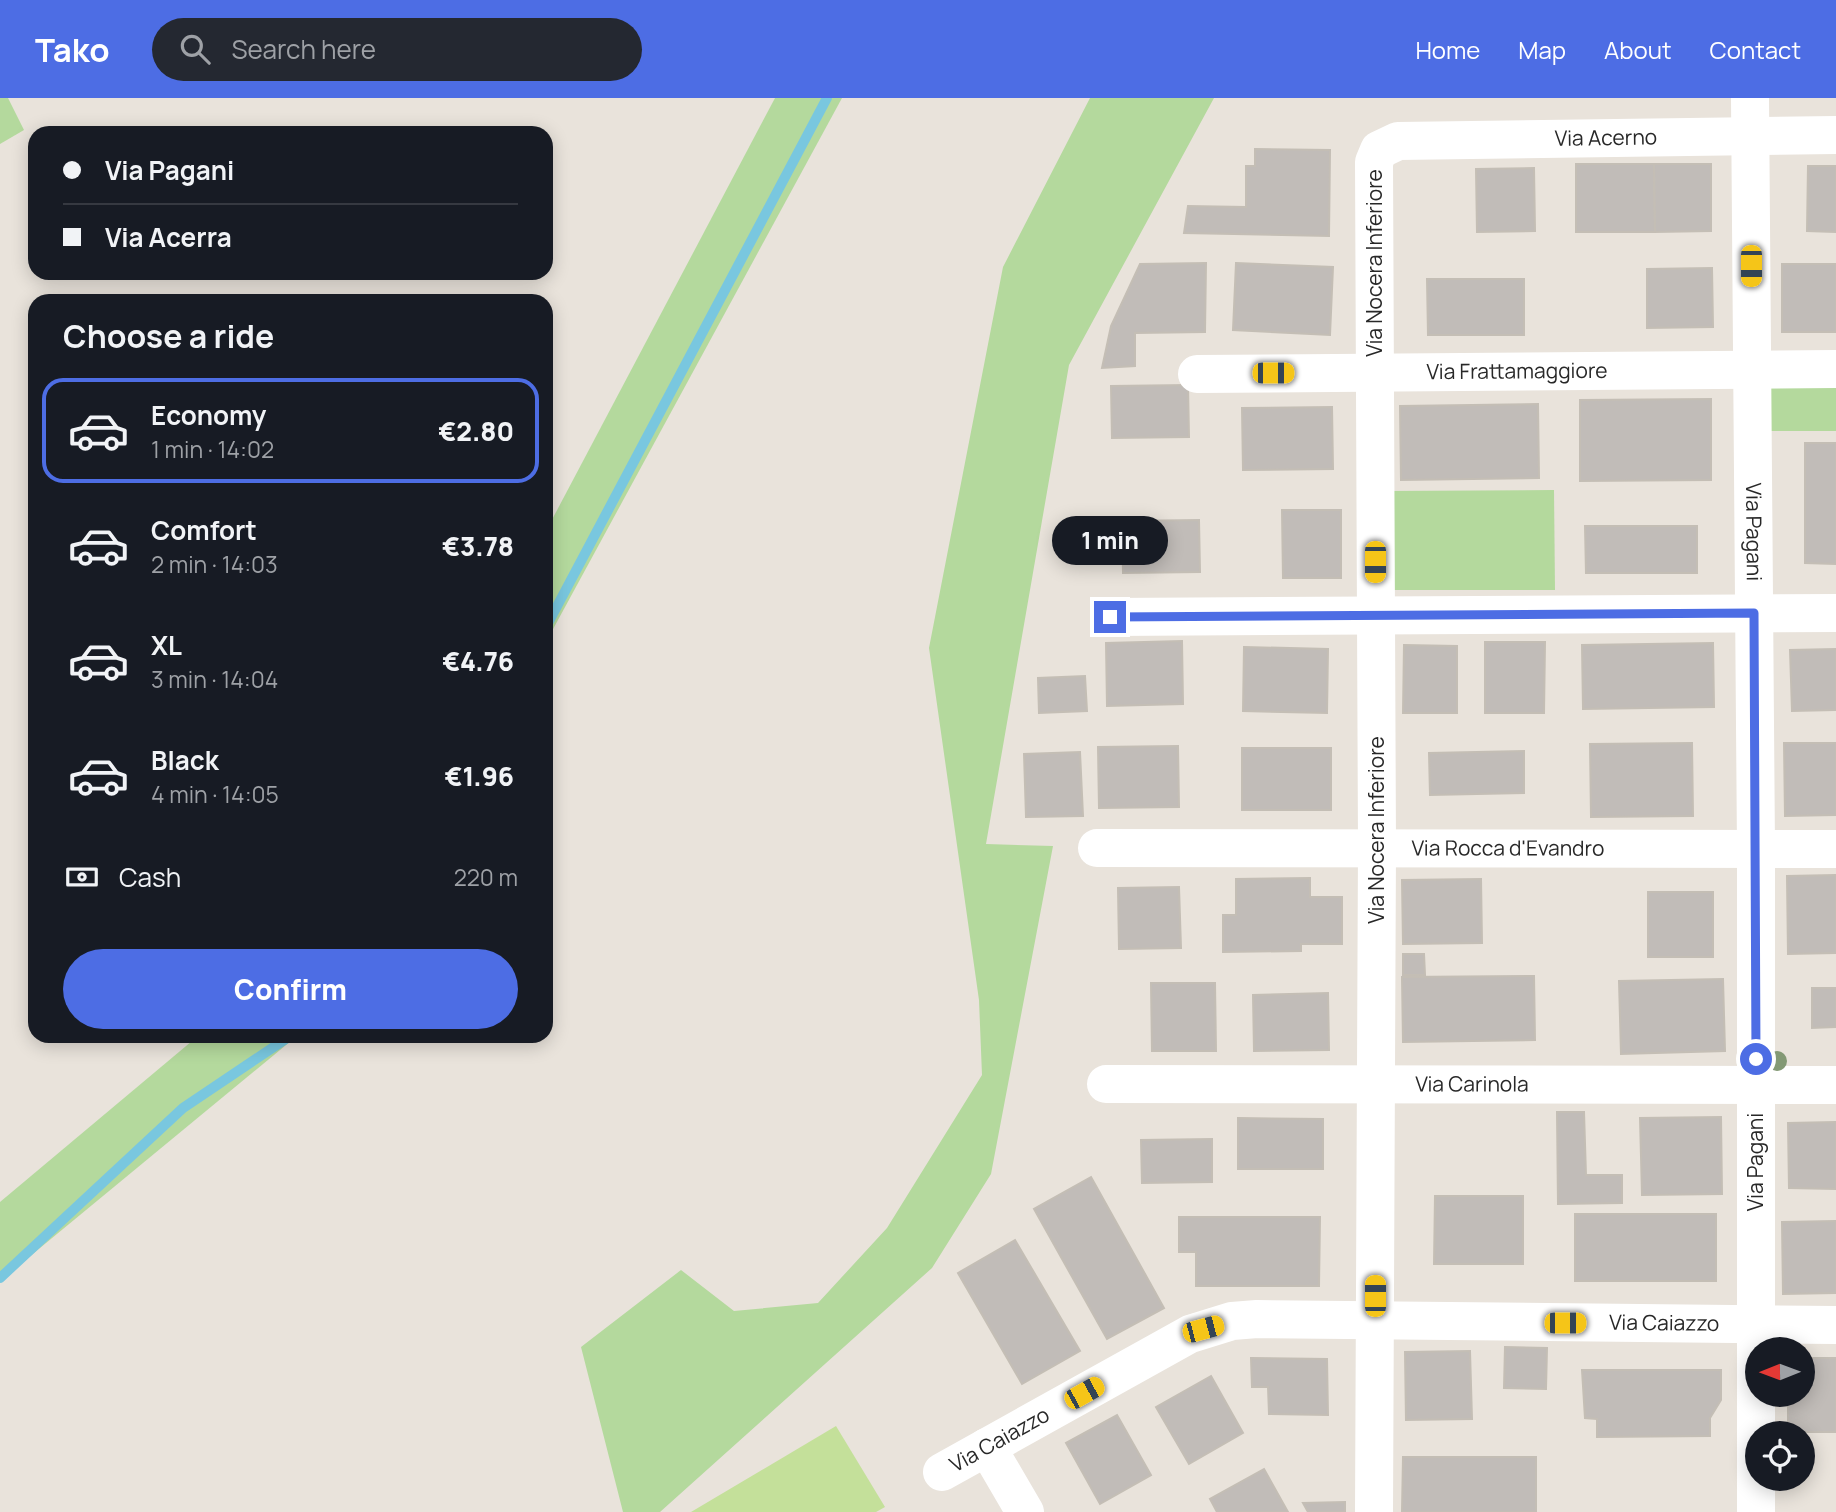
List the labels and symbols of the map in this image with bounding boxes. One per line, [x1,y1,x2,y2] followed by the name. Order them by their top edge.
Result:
[1555,122,1657,152] street label: Via Acerno
[1360,169,1388,357] street label: Via Nocera Inferiore
[1741,245,1762,287] car
[1426,356,1608,385] street label: Via Frattamaggiore
[1253,363,1295,384] car
[1740,483,1769,581] street label: Via Pagani
[1052,516,1168,564] callout: 1 min
[1365,541,1386,583] car
[1094,601,1126,633] route end
[1362,736,1390,924] street label: Via Nocera Inferiore
[1412,833,1604,862] street label: Via Rocca d'Evandro
[1740,1043,1772,1075] route start
[1415,1069,1529,1098] street label: Via Carinola
[1741,1113,1769,1211] street label: Via Pagani
[1365,1275,1386,1317] car
[1609,1308,1719,1337] street label: Via Caiazzo
[1180,1313,1227,1345] car
[1545,1313,1587,1334] car
[1745,1337,1815,1407] north arrow
[1061,1374,1108,1412] car
[944,1400,1054,1478] street label: Via Caiazzo

